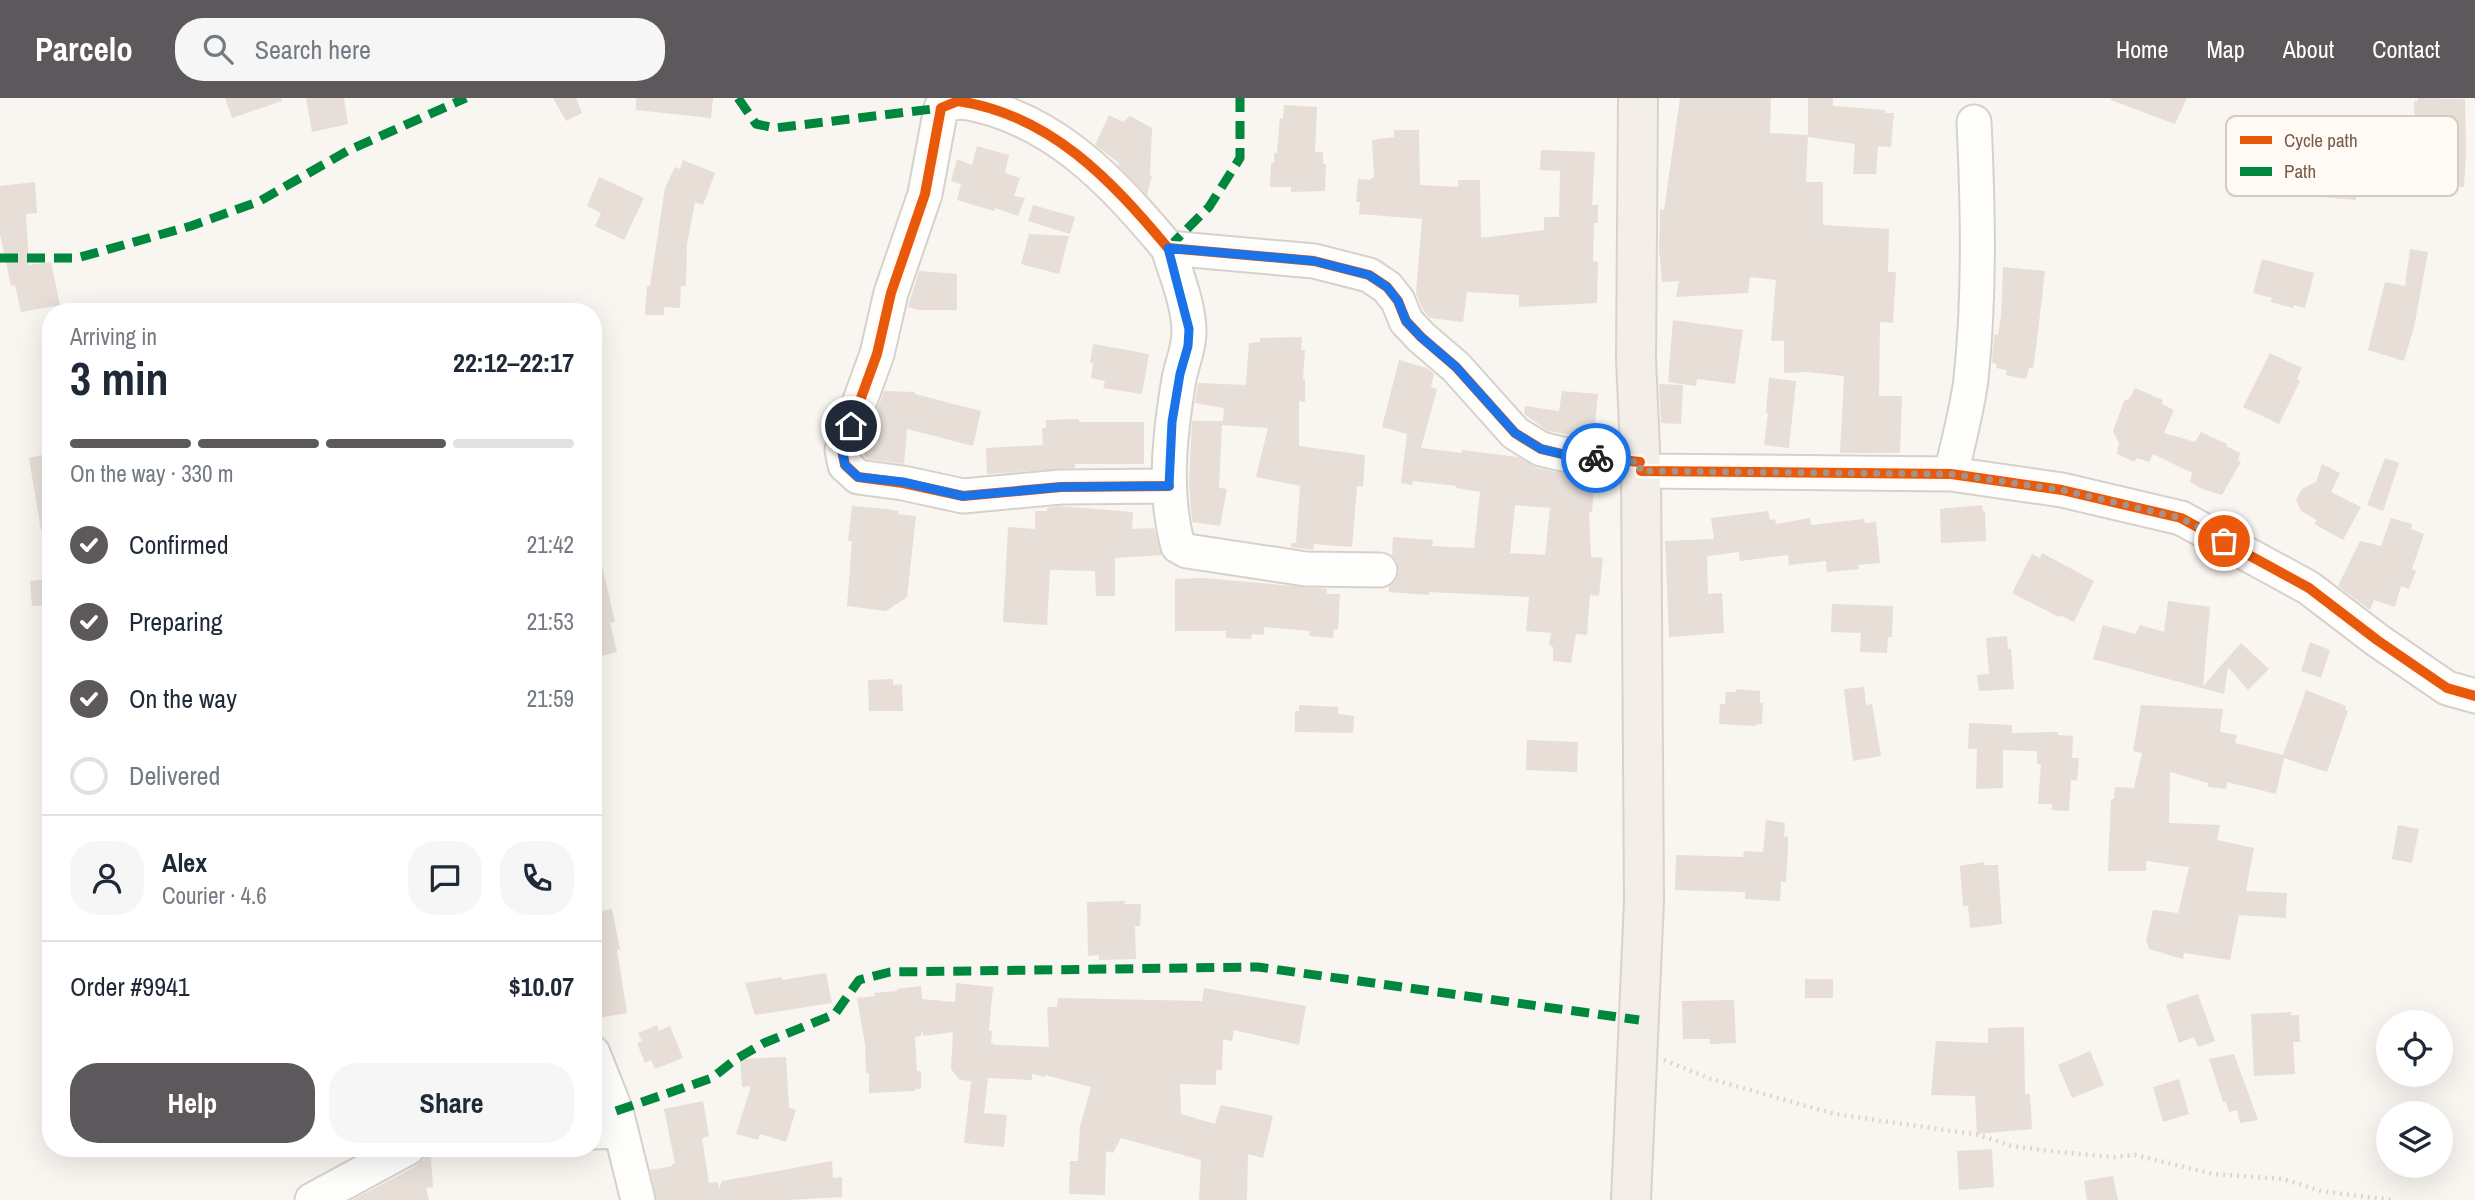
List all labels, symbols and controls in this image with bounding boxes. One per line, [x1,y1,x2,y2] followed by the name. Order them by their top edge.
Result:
[175,18,665,81] search box
[35,27,133,71] text: Parcelo
[199,30,237,68] icon: search
[255,32,371,67] text: Search here
[2116,33,2168,65] text: Home
[2206,33,2245,65] text: Map
[2283,33,2334,65] text: About
[2372,33,2440,65] text: Contact
[2226,116,2458,196] legend
[2284,127,2358,153] text: Cycle path
[2284,158,2316,184] text: Path
[70,321,157,352] text: Arriving in
[453,345,574,380] text: 22:12–22:17
[70,347,169,409] text: 3 min
[821,396,881,456] pin
[832,407,870,445] icon: home
[1561,423,1631,493] courier
[1577,439,1615,477] icon: bike
[70,458,234,489] text: On the way · 330 m
[2194,511,2254,571] pin
[2205,522,2243,560] icon: bag
[70,526,108,564] icon: check
[129,527,229,562] text: Confirmed
[527,529,574,560] text: 21:42
[70,603,108,641] icon: check
[129,604,223,639] text: Preparing
[527,606,574,637] text: 21:53
[70,680,108,718] icon: check
[129,681,237,716] text: On the way
[527,683,574,714] text: 21:59
[129,758,220,793] text: Delivered
[70,841,144,915] button: person
[408,841,482,915] button: chat
[500,841,574,915] button: phone
[162,845,207,880] text: Alex
[162,880,267,911] text: Courier · 4.6
[70,969,190,1004] text: Order #9941
[509,969,574,1004] text: $10.07
[2376,1010,2453,1178] map controls
[2376,1010,2453,1087] button: locate
[70,1063,315,1143] button: Help
[329,1063,574,1143] button: Share
[2376,1101,2453,1178] button: layers

